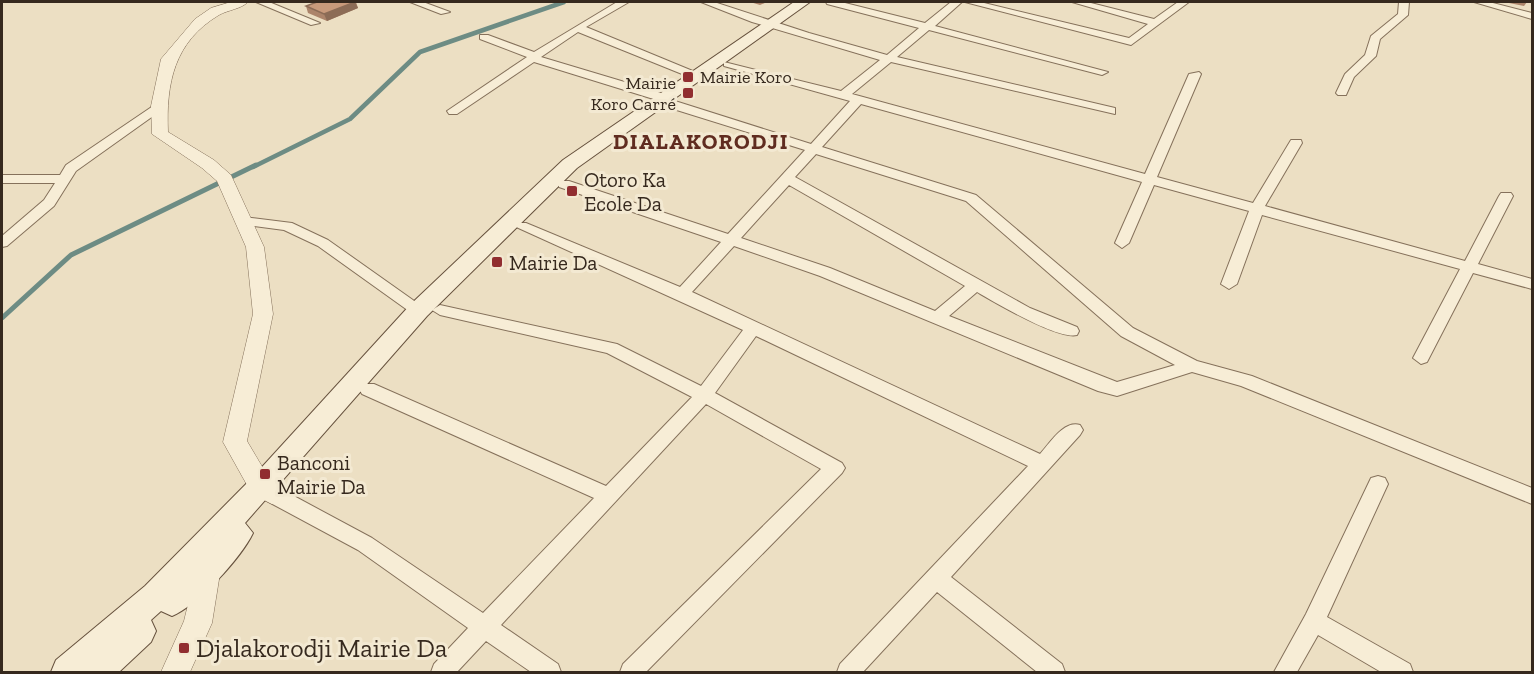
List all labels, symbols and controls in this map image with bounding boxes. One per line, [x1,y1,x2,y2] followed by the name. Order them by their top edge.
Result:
[700,66,792,88] place label: Mairie Koro
[681,70,695,84] marker: Mairie Koro
[591,72,676,115] place label: Mairie Koro Carré
[681,86,695,100] marker: Mairie Koro Carré
[613,128,789,155] district label: DIALAKORODJI
[584,167,666,216] place label: Otoro Ka Ecole Da
[565,184,579,198] marker: Otoro Ka Ecole Da
[509,250,598,275] place label: Mairie Da
[490,255,504,269] marker: Mairie Da
[277,450,366,499] place label: Banconi Mairie Da
[258,467,272,481] marker: Banconi Mairie Da
[196,632,448,664] place label: Djalakorodji Mairie Da
[177,641,191,655] marker: Djalakorodji Mairie Da

